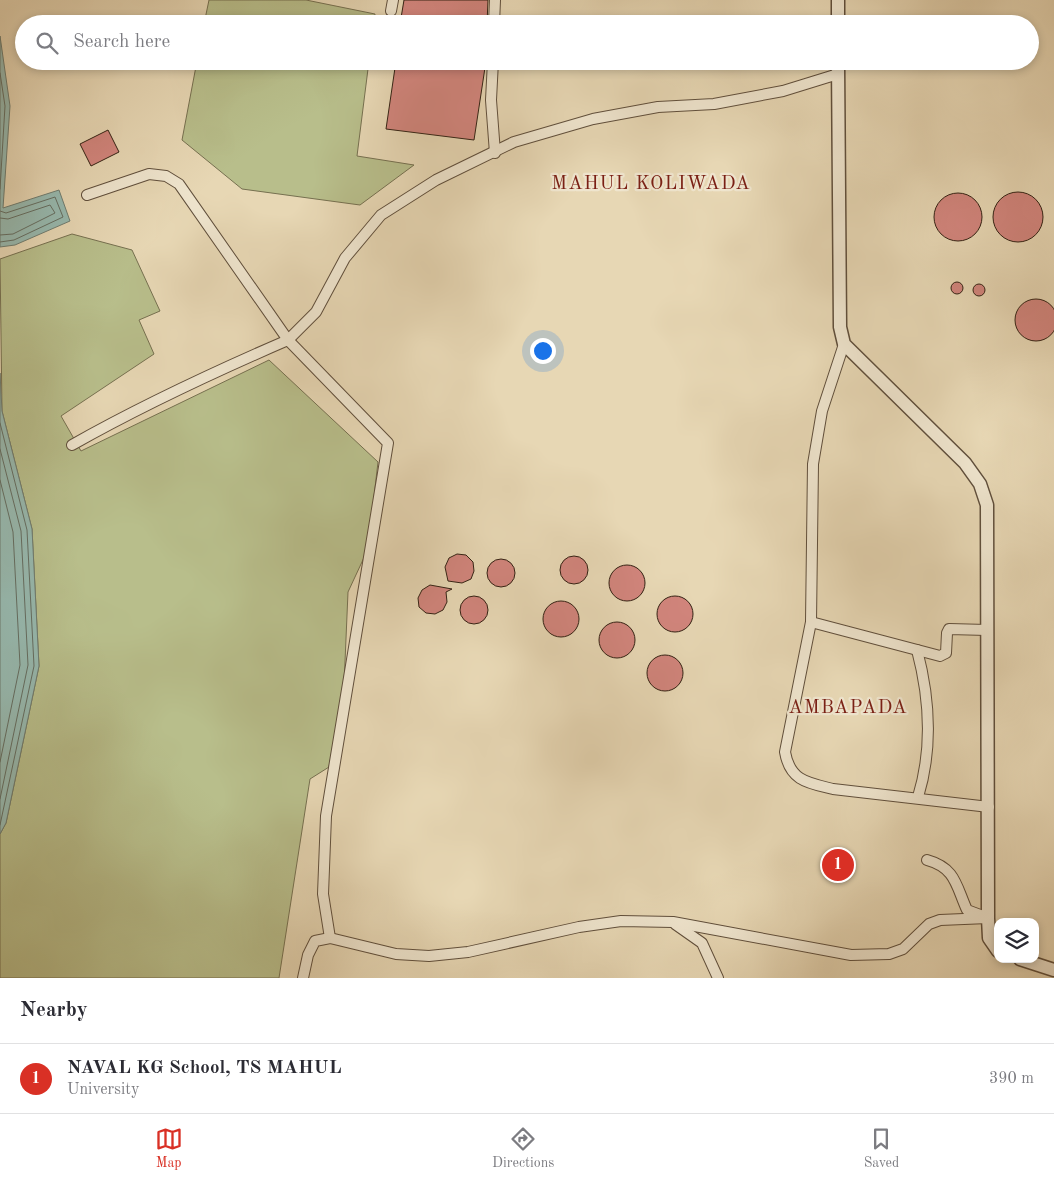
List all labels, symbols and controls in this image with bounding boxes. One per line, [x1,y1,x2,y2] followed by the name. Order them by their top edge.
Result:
[15,15,1039,70] search box
[33,29,61,57] icon: search
[73,33,170,52] text: Search here
[551,175,751,194] district label: MAHUL KOLIWADA
[530,338,556,364] your location
[788,699,908,718] district label: AMBAPADA
[822,846,854,884] pin: 1
[994,918,1039,963] map controls
[994,918,1039,963] button: layers
[20,1000,88,1021] text: Nearby
[67,1059,341,1078] text: NAVAL KG School, TS MAHUL
[31,1071,41,1087] text: 1
[989,1071,1034,1087] text: 390 m
[67,1082,139,1098] text: University
[155,1125,183,1172] tab: Map
[492,1125,554,1172] tab: Directions
[864,1125,899,1172] tab: Saved

